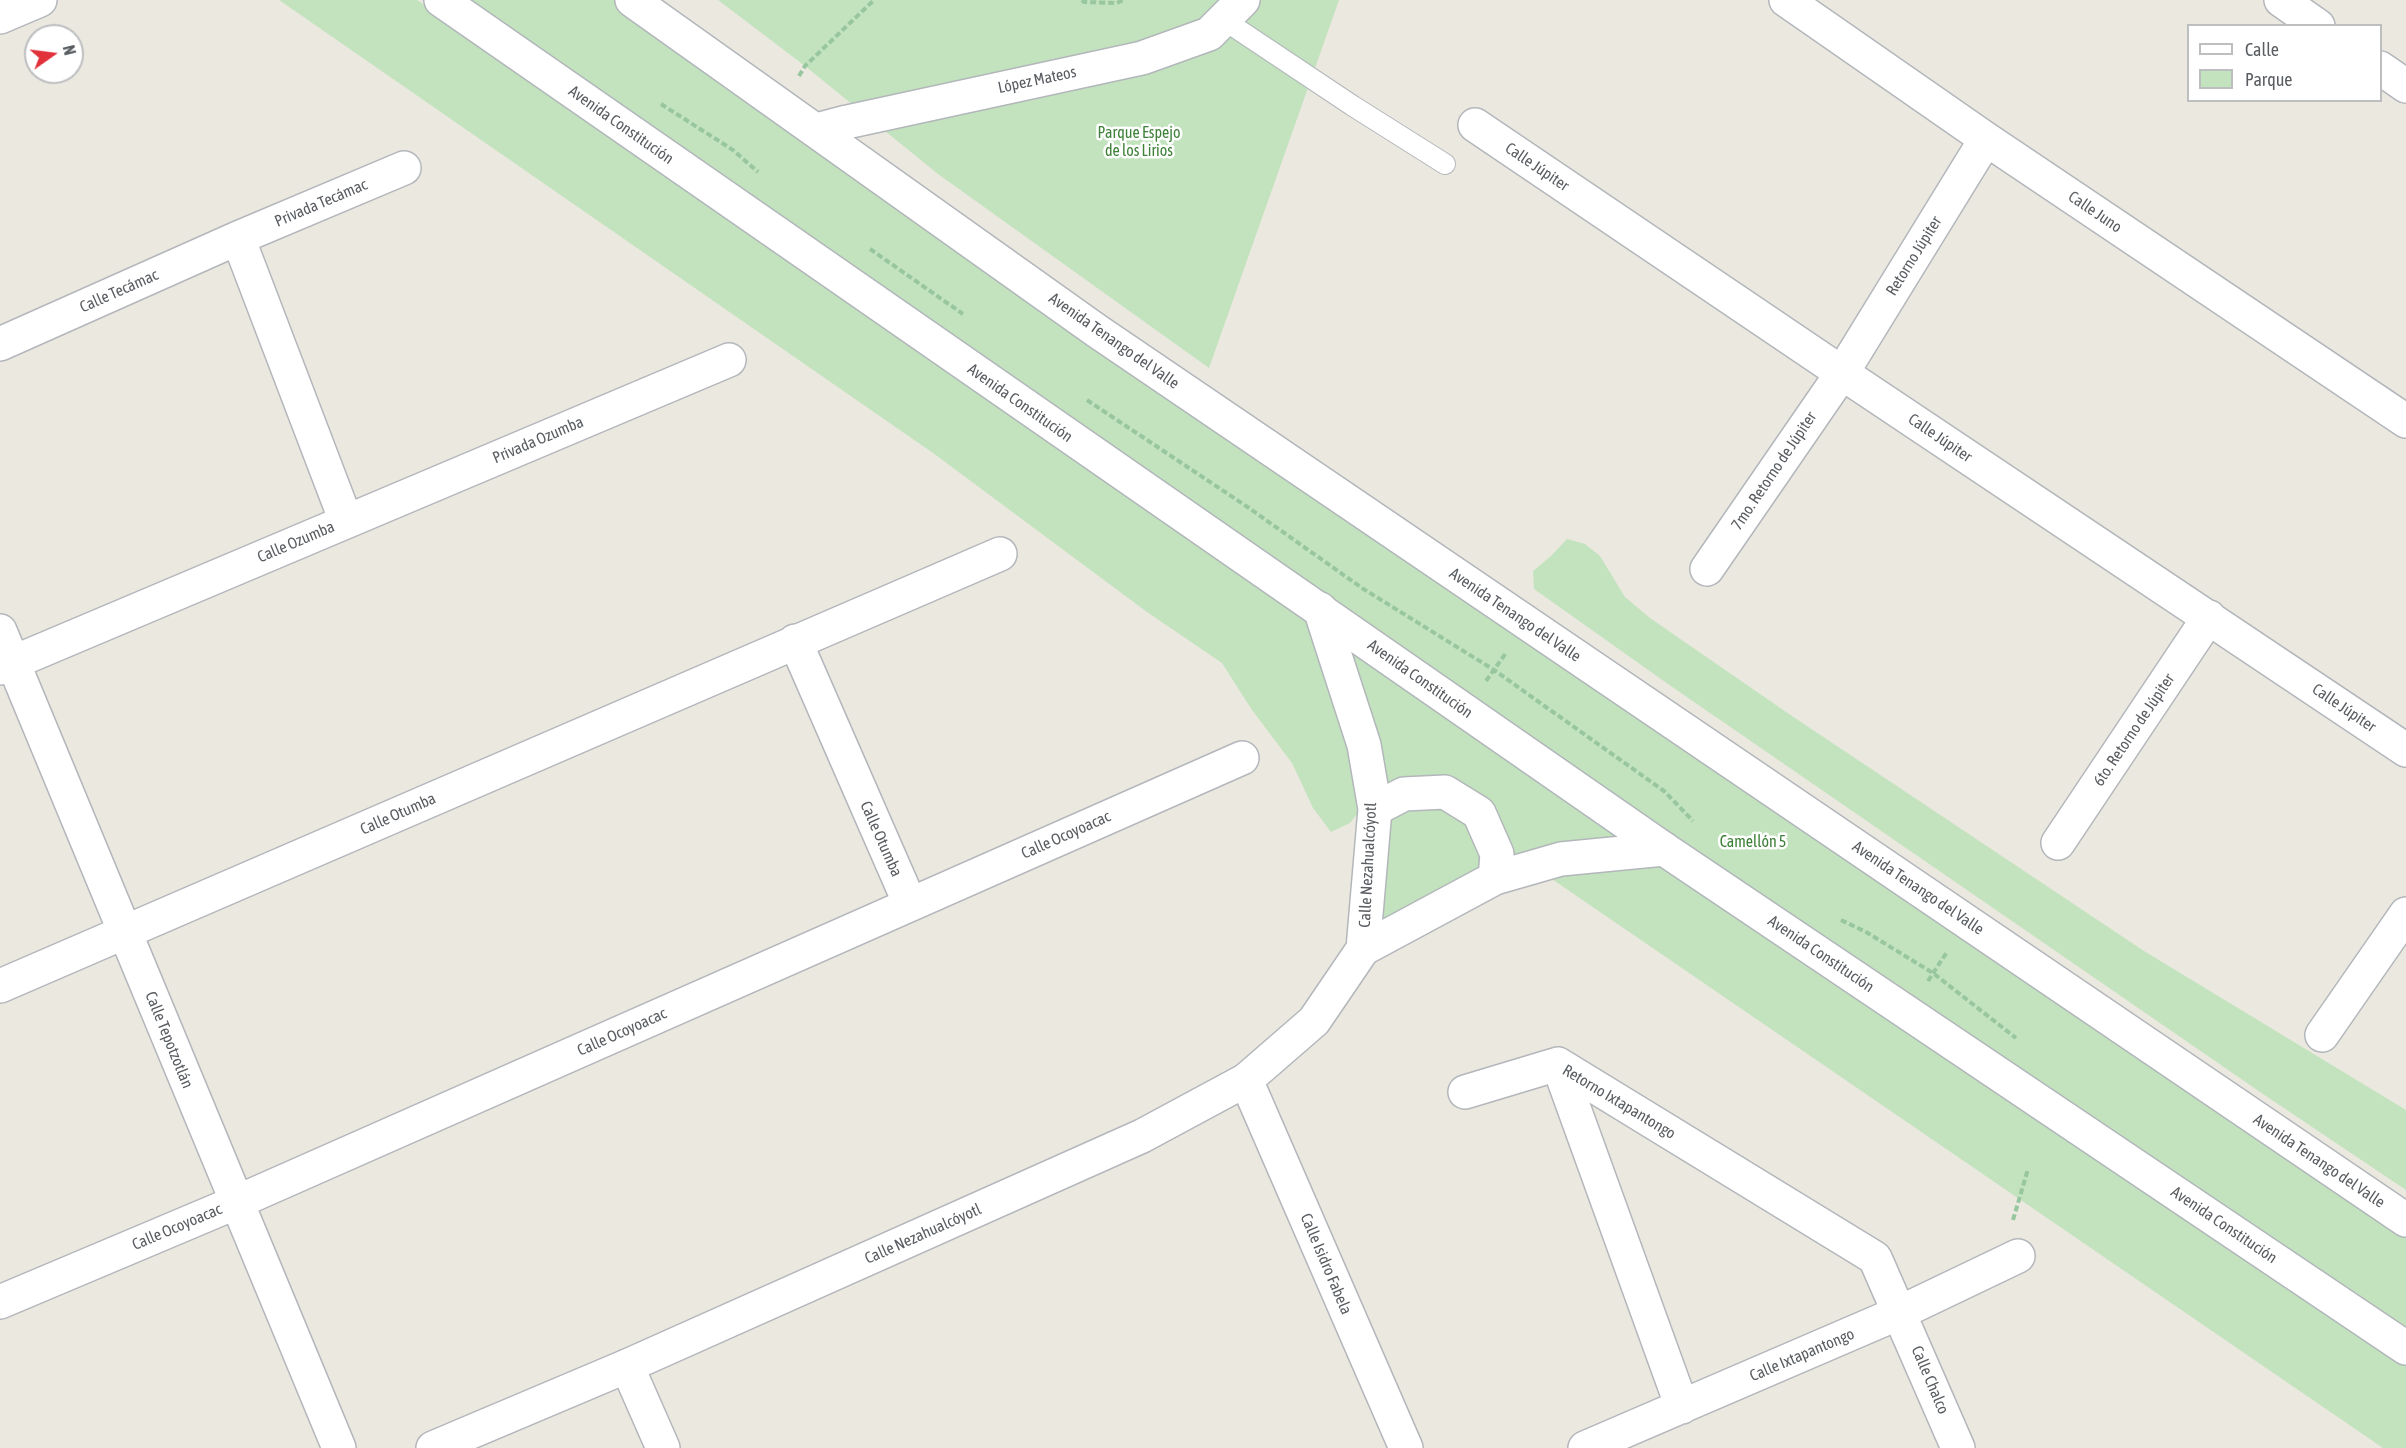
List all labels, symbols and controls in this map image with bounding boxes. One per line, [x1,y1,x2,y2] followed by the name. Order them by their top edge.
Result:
[24,24,84,84] north arrow
[2187,24,2382,102] legend
[2245,39,2279,60] text: Calle
[60,43,79,57] text: N
[996,62,1078,98] street label: López Mateos
[2245,69,2293,90] text: Parque
[565,82,677,168] street label: Avenida Constitución
[1098,123,1180,161] park label: Parque Espejo de los Lirios
[1501,139,1573,195] street label: Calle Júpiter
[272,175,370,231] street label: Privada Tecámac
[2065,187,2125,237] street label: Calle Juno
[1882,213,1946,299] street label: Retorno Júpiter
[77,265,161,317] street label: Calle Tecámac
[1045,289,1183,393] street label: Avenida Tenango del Valle
[964,360,1076,446] street label: Avenida Constitución
[1727,408,1821,534] street label: 7mo. Retorno de Júpiter
[1904,410,1976,466] street label: Calle Júpiter
[490,412,586,468] street label: Privada Ozumba
[255,517,337,567] street label: Calle Ozumba
[1446,564,1584,666] street label: Avenida Tenango del Valle
[1364,636,1476,722] street label: Avenida Constitución
[2089,670,2179,790] street label: 6to. Retorno de Júpiter
[2308,680,2380,736] street label: Calle Júpiter
[357,789,439,839] street label: Calle Otumba
[856,798,906,880] street label: Calle Otumba
[1355,802,1381,928] street label: Calle Nezahualcóyotl
[1018,807,1114,863] street label: Calle Ocoyoacac
[1720,832,1786,852] park label: Camellón 5
[1849,837,1987,939] street label: Avenida Tenango del Valle
[1764,911,1878,997] street label: Avenida Constitución
[141,989,197,1091] street label: Calle Tepotzotlán
[574,1004,670,1060] street label: Calle Ocoyoacac
[1559,1061,1679,1143] street label: Retorno Ixtapantongo
[2250,1110,2388,1212] street label: Avenida Tenango del Valle
[2167,1182,2281,1268] street label: Avenida Constitución
[129,1199,225,1255] street label: Calle Ocoyoacac
[862,1200,984,1268] street label: Calle Nezahualcóyotl
[1296,1211,1356,1317] street label: Calle Isidro Fabela
[1747,1324,1857,1386] street label: Calle Ixtapantongo
[1907,1343,1953,1417] street label: Calle Chalco

